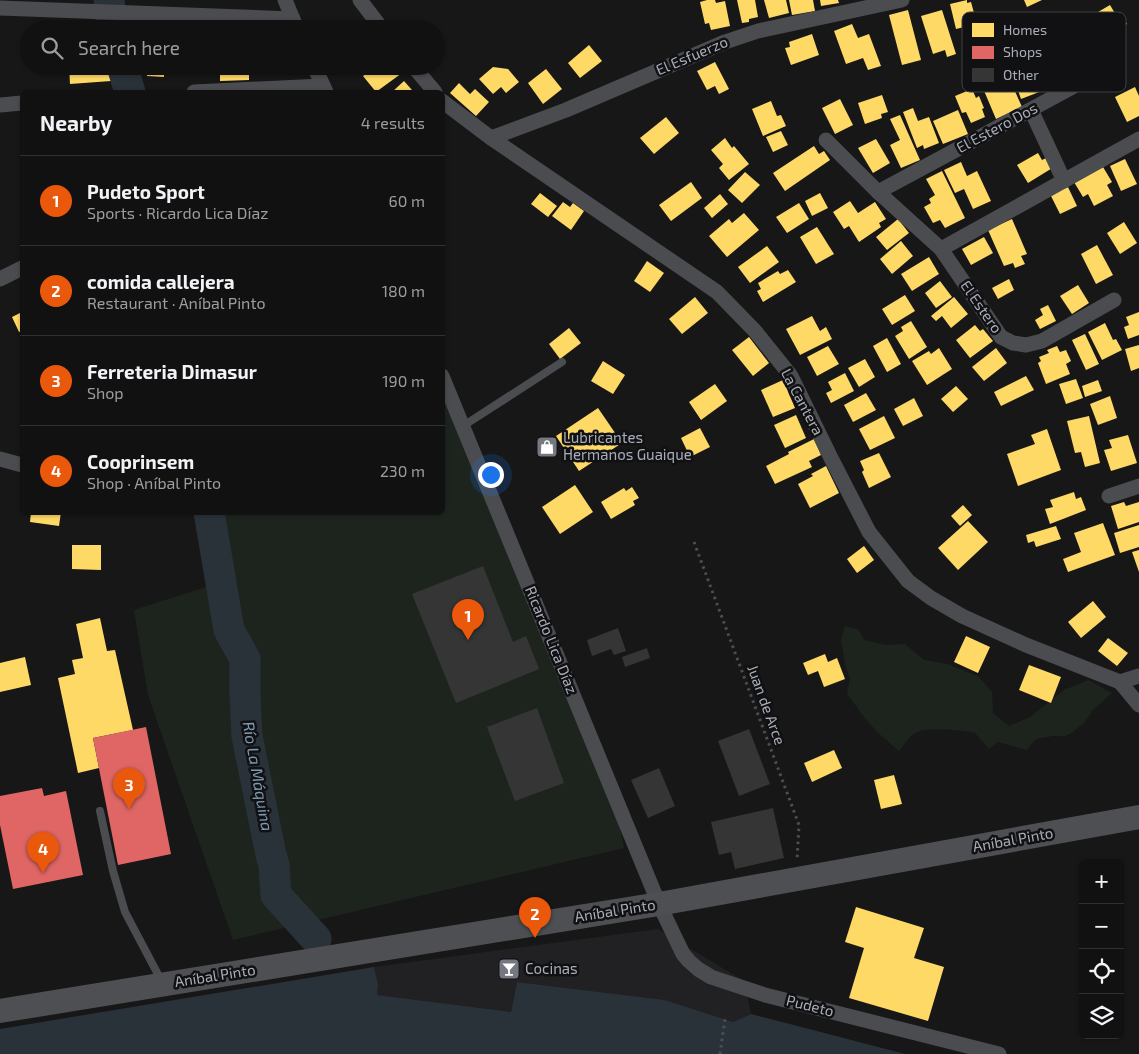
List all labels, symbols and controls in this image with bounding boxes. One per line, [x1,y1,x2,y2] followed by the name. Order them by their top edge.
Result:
[962,12,1126,92] legend
[20,20,445,75] search box
[1003,21,1047,38] text: Homes
[653,32,730,78] street label: El Esfuerzo
[38,34,66,62] icon: search
[78,36,180,59] text: Search here
[1003,43,1042,60] text: Shops
[1003,66,1039,83] text: Other
[953,98,1040,156] street label: El Estero Dos
[40,110,112,135] text: Nearby
[361,113,425,132] text: 4 results
[87,180,205,203] text: Pudeto Sport
[53,191,59,210] text: 1
[389,191,425,210] text: 60 m
[87,203,268,222] text: Sports · Ricardo Lica Díaz
[87,270,235,293] text: comida callejera
[957,277,1006,336] street label: El Estero
[51,281,61,300] text: 2
[382,281,425,300] text: 180 m
[87,293,266,312] text: Restaurant · Aníbal Pinto
[87,360,257,383] text: Ferreteria Dimasur
[778,365,828,438] street label: La Cantera
[51,371,61,390] text: 3
[382,371,425,390] text: 190 m
[87,383,124,402] text: Shop
[563,428,692,463] place label: Lubricantes Hermanos Guaique
[535,435,559,459] shop icon: Lubricantes Hermanos Guaique
[87,450,194,473] text: Cooprinsem
[51,461,61,480] text: 4
[380,461,425,480] text: 230 m
[478,462,504,488] your location
[87,473,221,492] text: Shop · Aníbal Pinto
[522,583,582,696] street label: Ricardo Lica Díaz
[452,599,484,640] pin: 1
[744,662,790,747] street label: Juan de Arce
[239,720,277,832] water label: Río La Máquina
[113,768,145,809] pin: 3
[971,823,1055,855] street label: Aníbal Pinto
[27,832,59,873] pin: 4
[1079,859,1124,1039] map controls
[1079,859,1124,904] button: +
[573,895,657,925] street label: Aníbal Pinto
[519,897,551,938] pin: 2
[1079,904,1124,949] button: −
[1079,949,1124,994] button: locate
[497,957,521,981] bar icon: Cocinas
[525,959,578,977] place label: Cocinas
[173,960,257,990] street label: Aníbal Pinto
[785,990,836,1020] street label: Pudeto
[1079,994,1124,1039] button: layers

